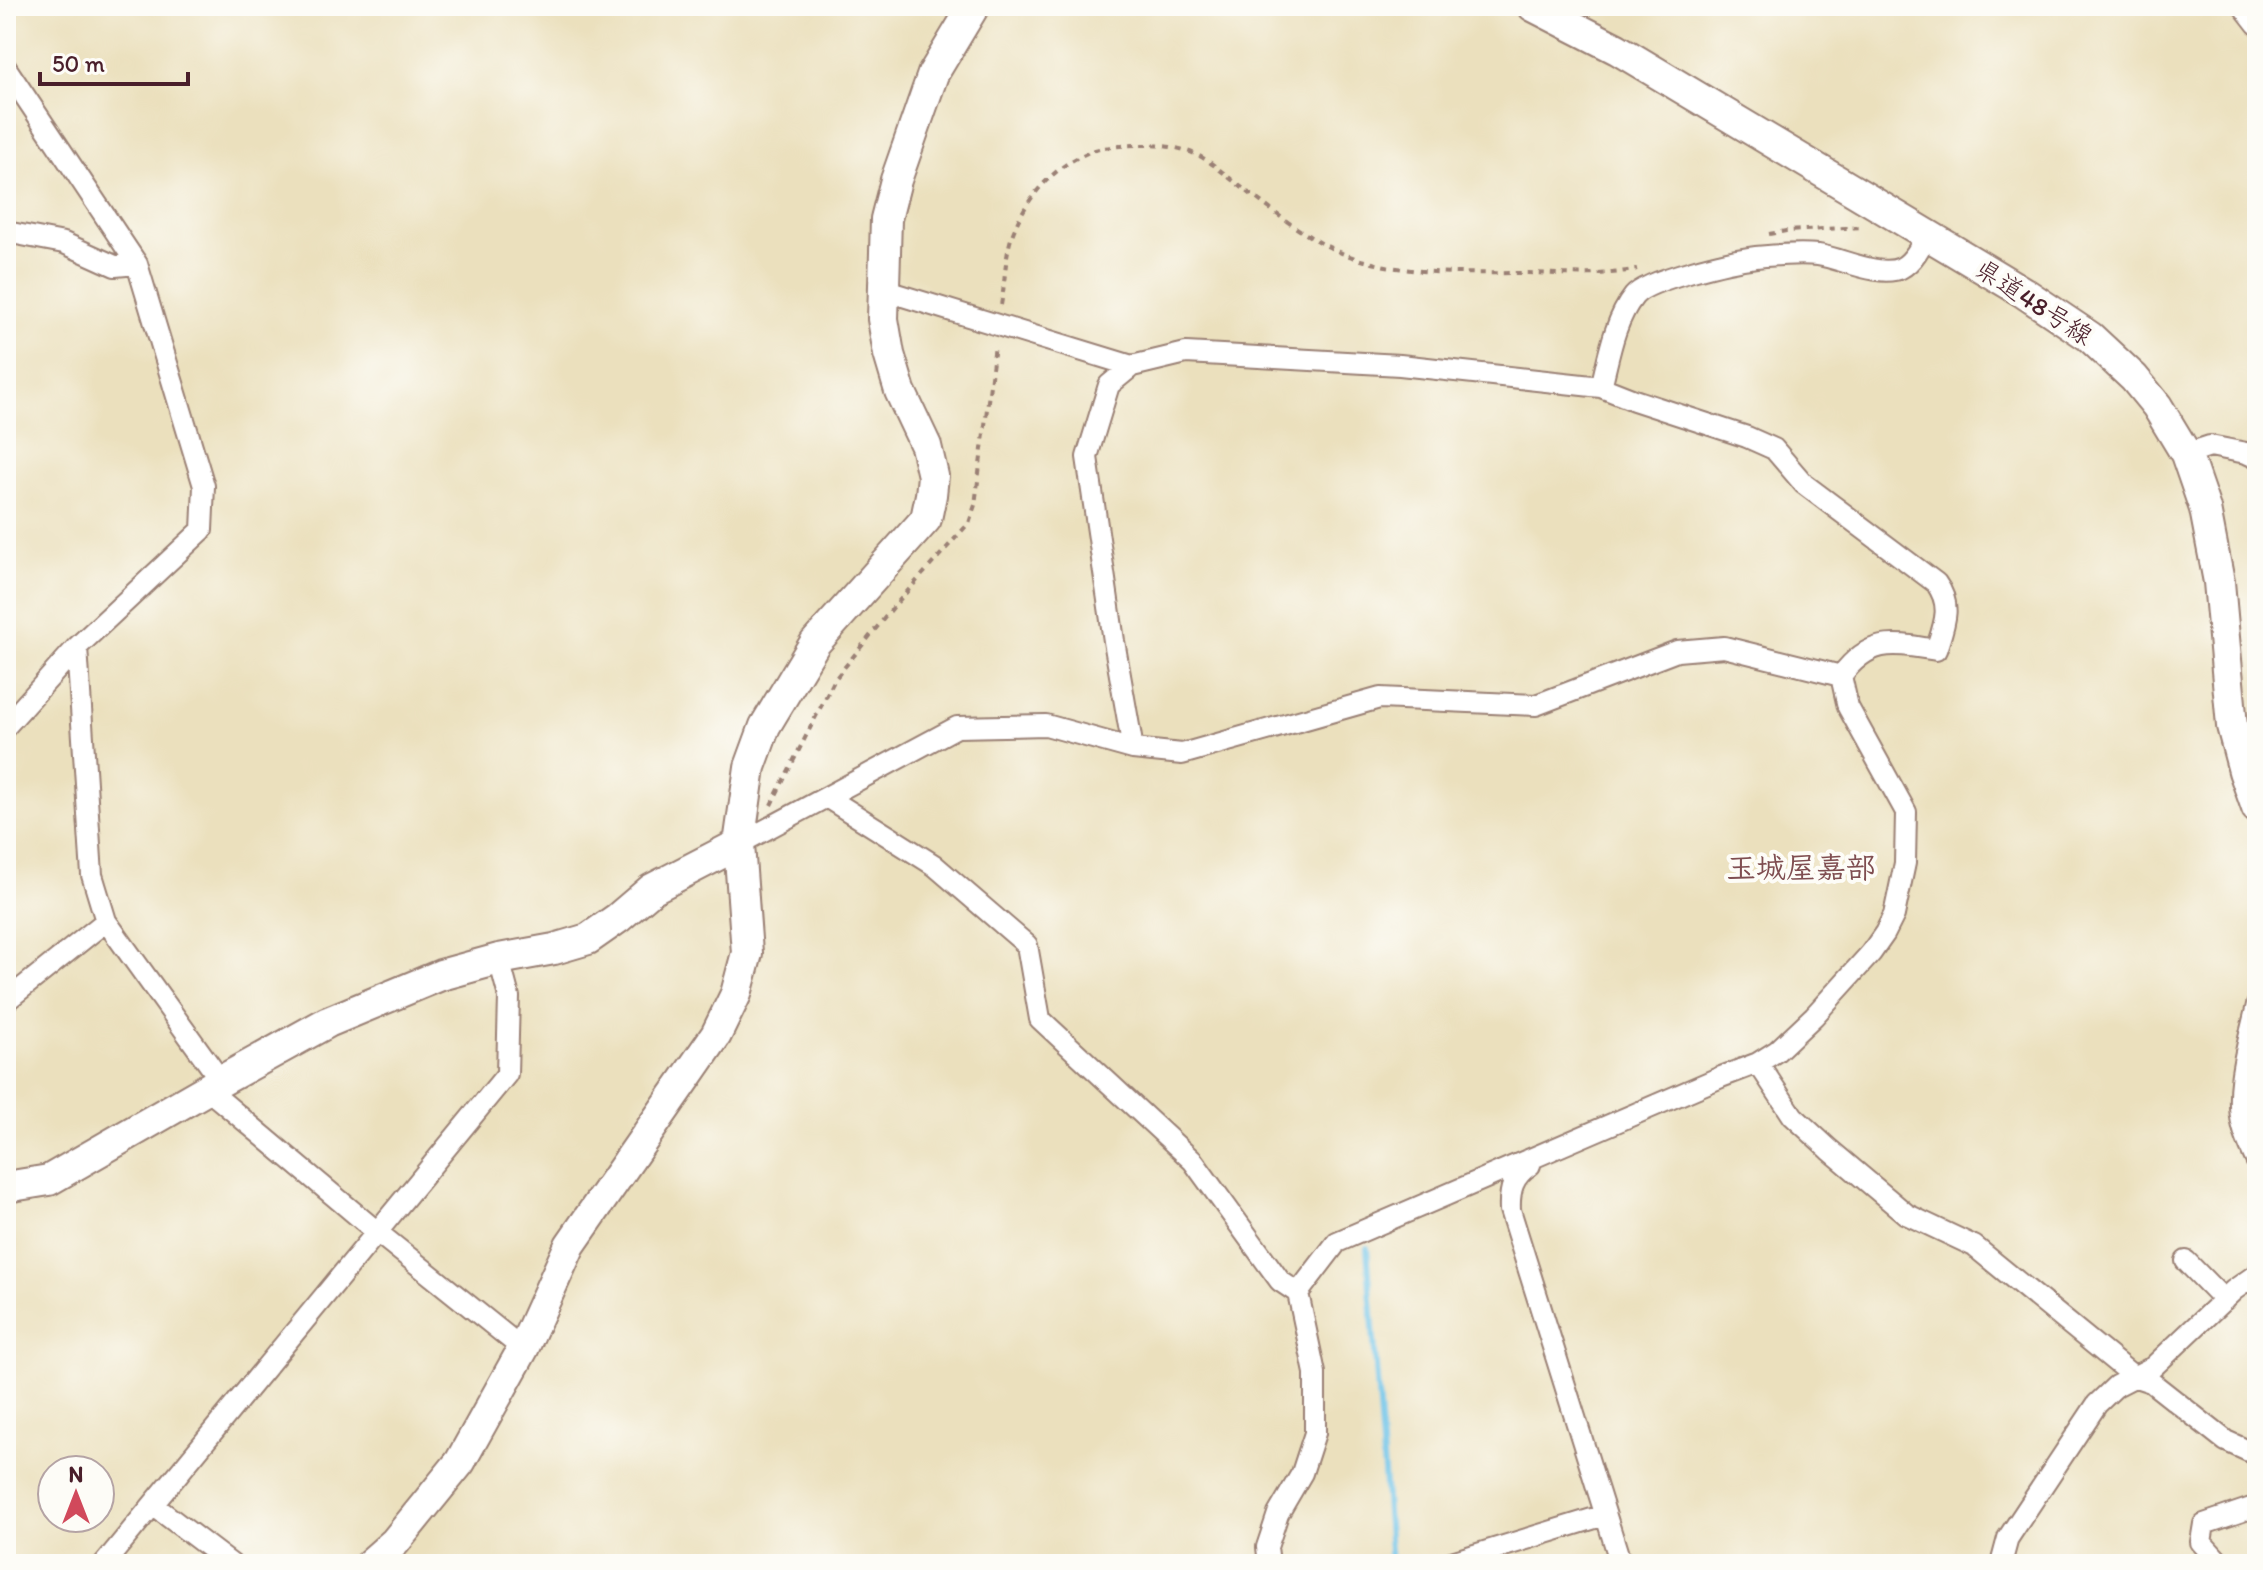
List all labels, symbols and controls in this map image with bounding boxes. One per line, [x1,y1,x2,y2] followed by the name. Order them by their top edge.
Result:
[40,36,188,86] scale bar
[52,49,105,78] text: 50 m
[1969,252,2099,352] street label: 県道48号線
[1726,849,1876,886] district label: 玉城屋嘉部
[36,1454,116,1534] north arrow
[69,1461,83,1488] text: N

